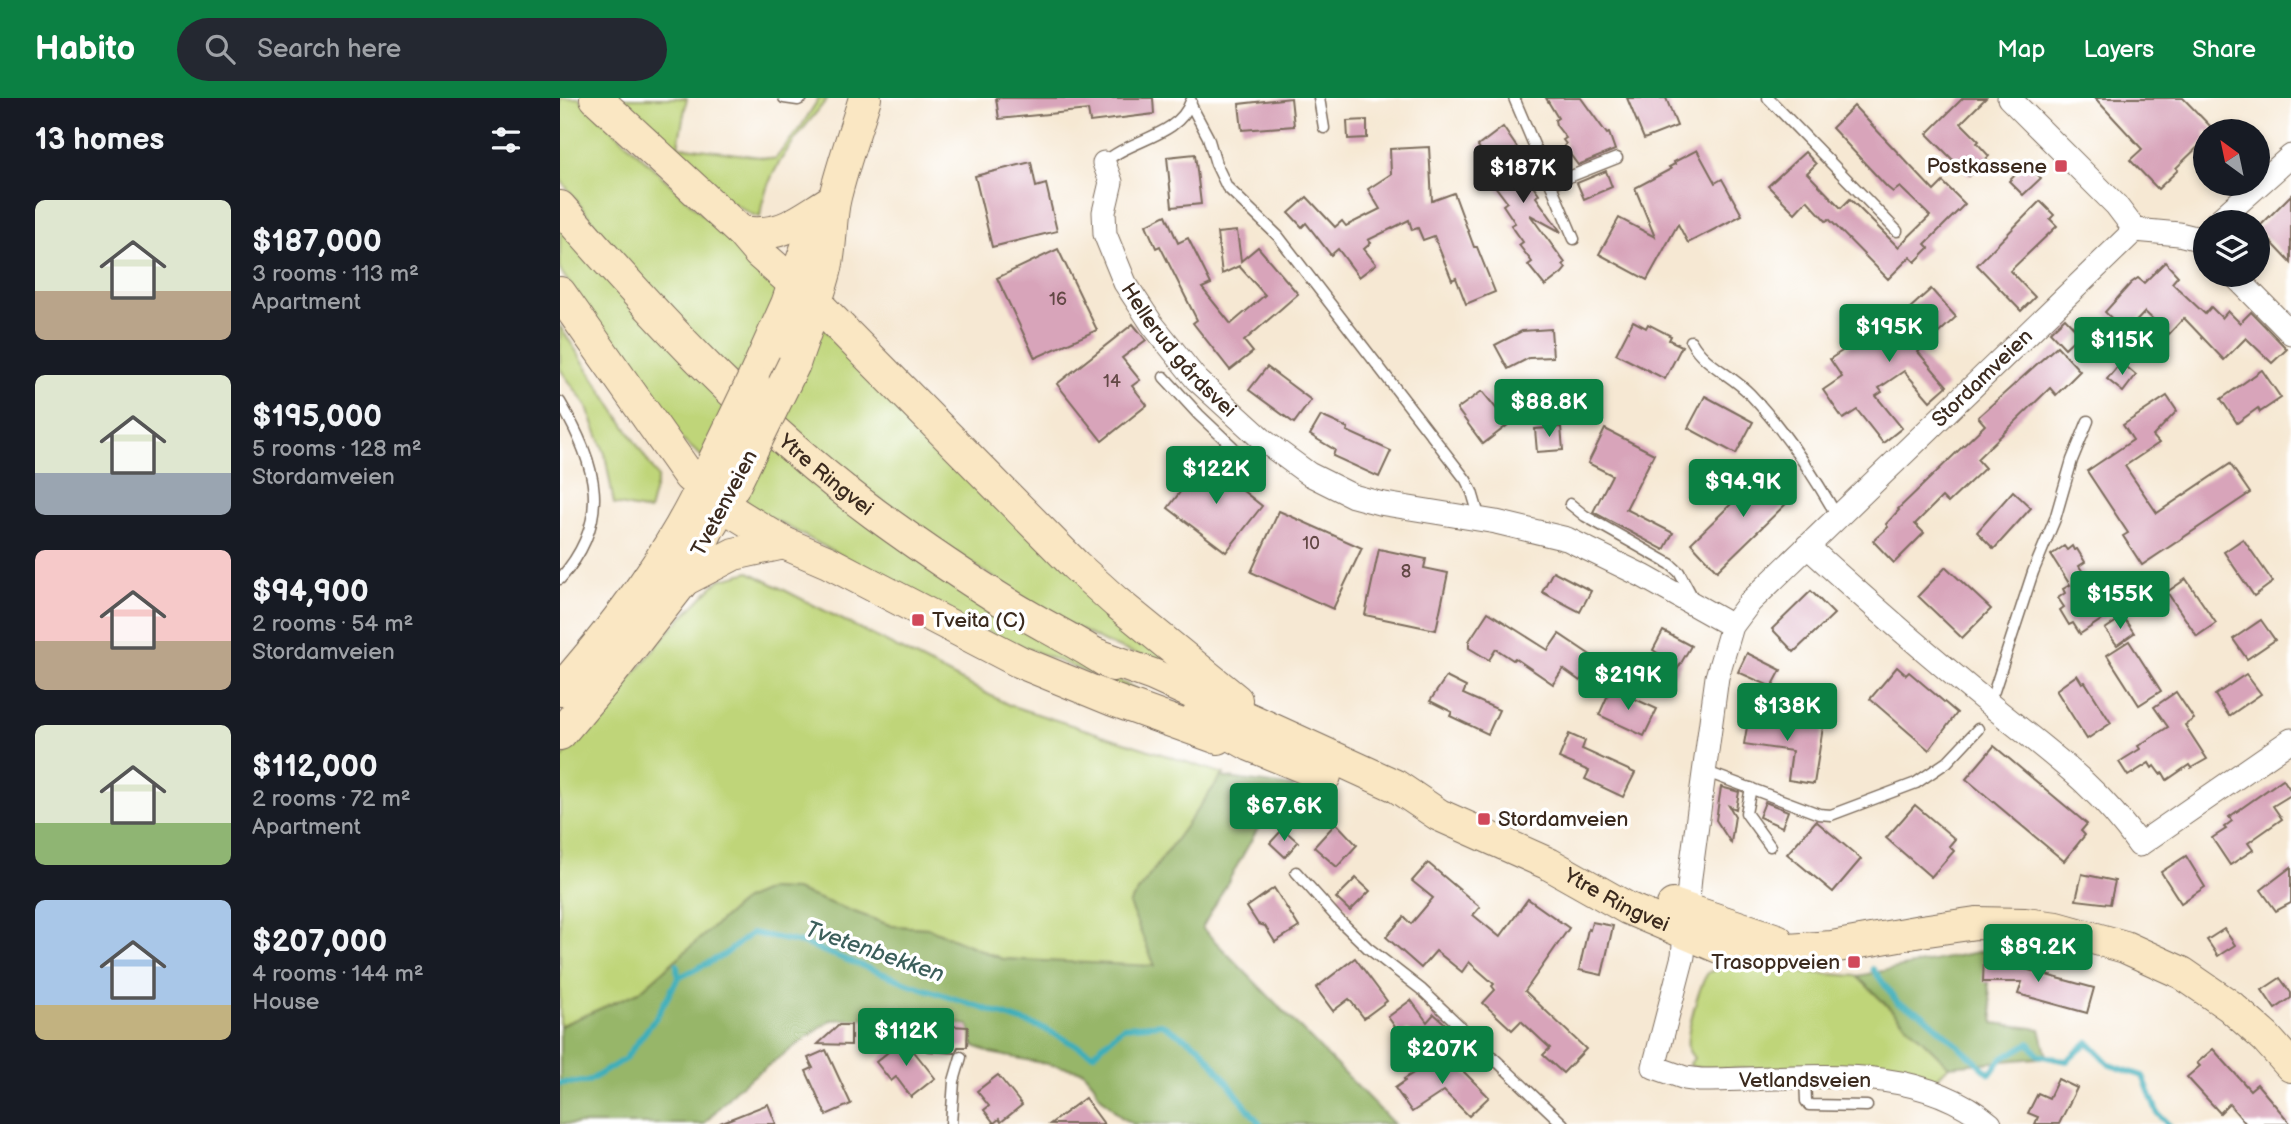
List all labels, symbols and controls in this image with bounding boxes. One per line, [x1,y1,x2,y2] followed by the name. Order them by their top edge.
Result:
[177,18,667,81] search box
[35,29,135,69] text: Habito
[201,30,239,68] icon: search
[257,34,401,65] text: Search here
[1997,35,2045,64] text: Map
[2083,35,2154,64] text: Layers
[2192,35,2256,64] text: Share
[2193,119,2270,196] north arrow
[2193,119,2270,287] map controls
[487,121,525,159] icon: filters
[35,122,164,158] text: 13 homes
[1474,146,1572,205] pin: $187K
[1490,154,1557,182] text: $187K
[1927,154,2047,179] place label: Postkassene
[2053,158,2069,174] marker: Postkassene
[2193,210,2270,287] button: layers
[252,224,382,260] text: $187,000
[91,228,175,312] icon: home
[252,260,419,288] text: 3 rooms · 113 m²
[1115,278,1241,422] street label: Hellerud gårdsvei
[252,288,361,316] text: Apartment
[1049,289,1067,310] house number: 16
[1840,304,1938,364] pin: $195K
[1855,313,1923,341] text: $195K
[2073,317,2171,377] pin: $115K
[1927,324,2038,433] street label: Stordamveien
[2090,326,2154,354] text: $115K
[1103,371,1121,392] house number: 14
[1492,380,1606,439] pin: $88.8K
[1510,388,1588,416] text: $88.8K
[252,399,382,435] text: $195,000
[91,403,175,487] icon: home
[772,428,878,521] street label: Ytre Ringvei
[252,435,422,463] text: 5 rooms · 128 m²
[686,446,763,561] street label: Tvetenveien
[1167,446,1265,506] pin: $122K
[1182,455,1250,483] text: $122K
[1686,460,1800,519] pin: $94.9K
[252,463,395,491] text: Stordamveien
[1705,468,1781,496] text: $94.9K
[1302,533,1320,554] house number: 10
[1401,561,1411,582] house number: 8
[2071,572,2169,631] pin: $155K
[252,574,369,610] text: $94,900
[91,578,175,662] icon: home
[2086,580,2154,608] text: $155K
[932,608,1026,633] place label: Tveita (C)
[252,610,414,638] text: 2 rooms · 54 m²
[910,612,926,628] marker: Tveita (C)
[252,638,395,666] text: Stordamveien
[1579,652,1677,712] pin: $219K
[1594,661,1662,689] text: $219K
[1738,684,1836,743] pin: $138K
[1753,692,1821,720] text: $138K
[252,749,378,785] text: $112,000
[91,753,175,837] icon: home
[1227,784,1341,843] pin: $67.6K
[252,785,411,813] text: 2 rooms · 72 m²
[1246,792,1322,820] text: $67.6K
[1498,807,1628,832] place label: Stordamveien
[1476,811,1492,827] marker: Stordamveien
[252,813,361,841] text: Apartment
[1559,863,1673,937] street label: Ytre Ringvei
[802,915,948,989] water label: Tvetenbekken
[252,924,387,960] text: $207,000
[1981,924,2095,984] pin: $89.2K
[91,928,175,1012] icon: home
[2000,933,2076,961] text: $89.2K
[1711,950,1840,975] place label: Trasoppveien
[1846,954,1862,970] marker: Trasoppveien
[252,960,424,988] text: 4 rooms · 144 m²
[252,988,319,1016] text: House
[857,1009,955,1068] pin: $112K
[874,1017,938,1045] text: $112K
[1393,1026,1491,1086] pin: $207K
[1406,1035,1478,1063] text: $207K
[1739,1068,1871,1093] street label: Vetlandsveien

